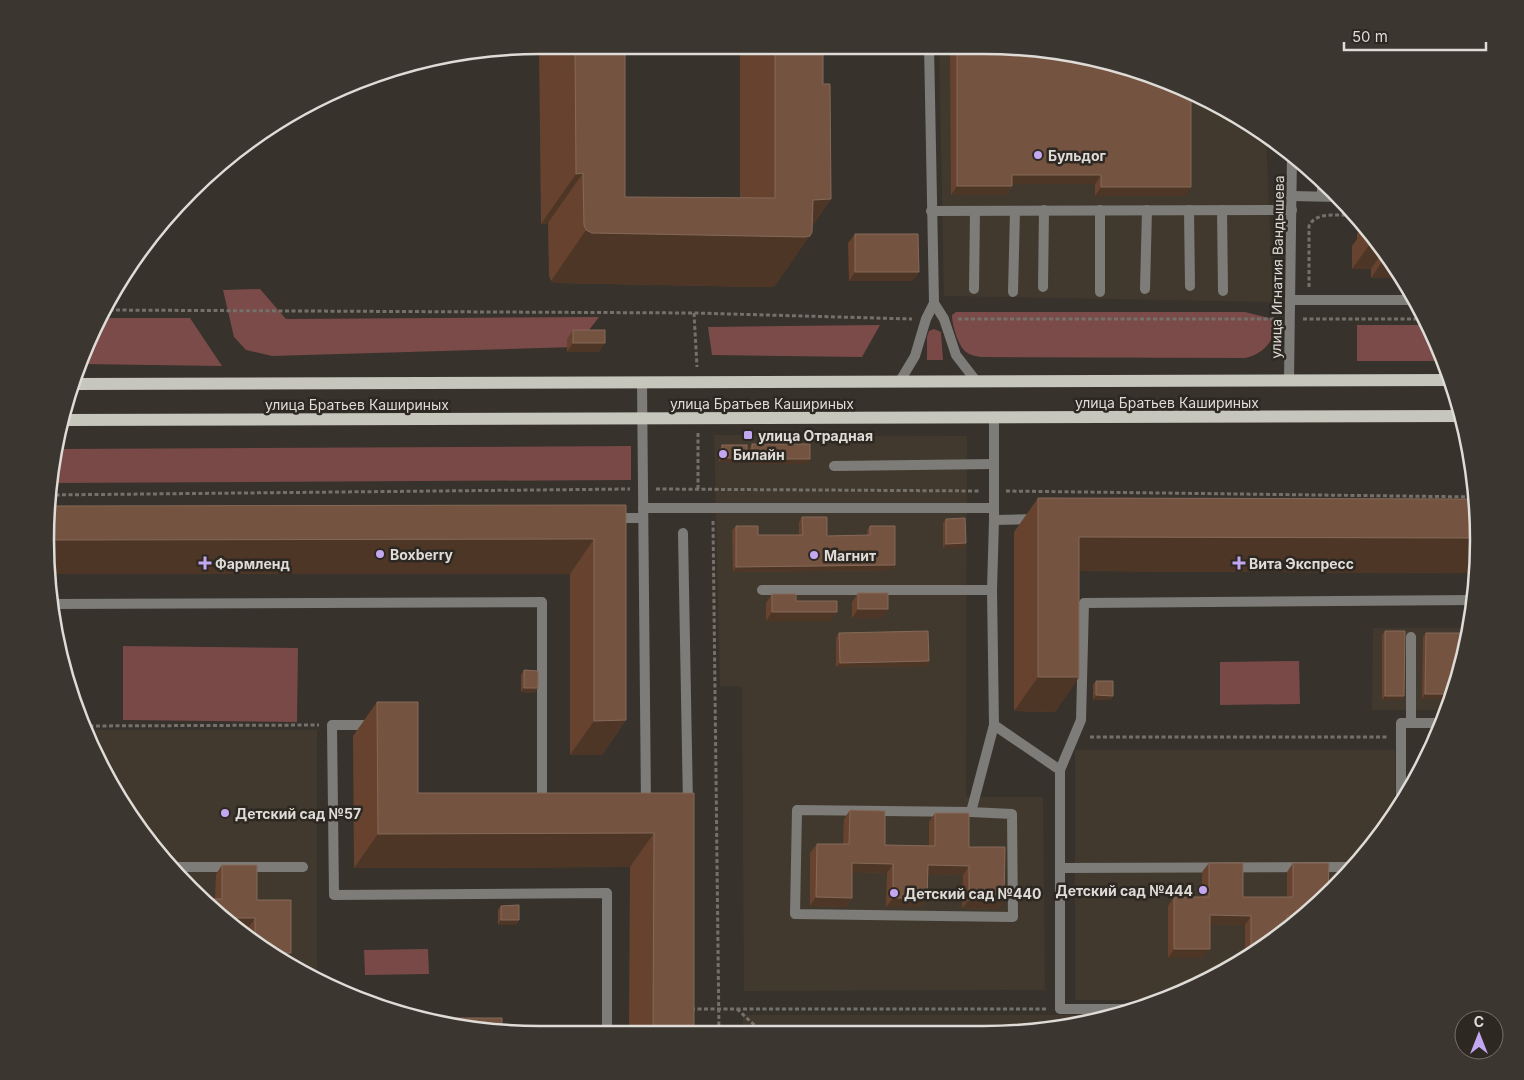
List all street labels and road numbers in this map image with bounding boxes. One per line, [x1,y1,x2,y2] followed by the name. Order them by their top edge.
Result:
[1267,175,1287,359] street label: улица Игнатия Вандышева
[1075,394,1259,411] street label: улица Братьев Кашириных
[670,395,854,412] street label: улица Братьев Кашириных
[265,396,449,413] street label: улица Братьев Кашириных

